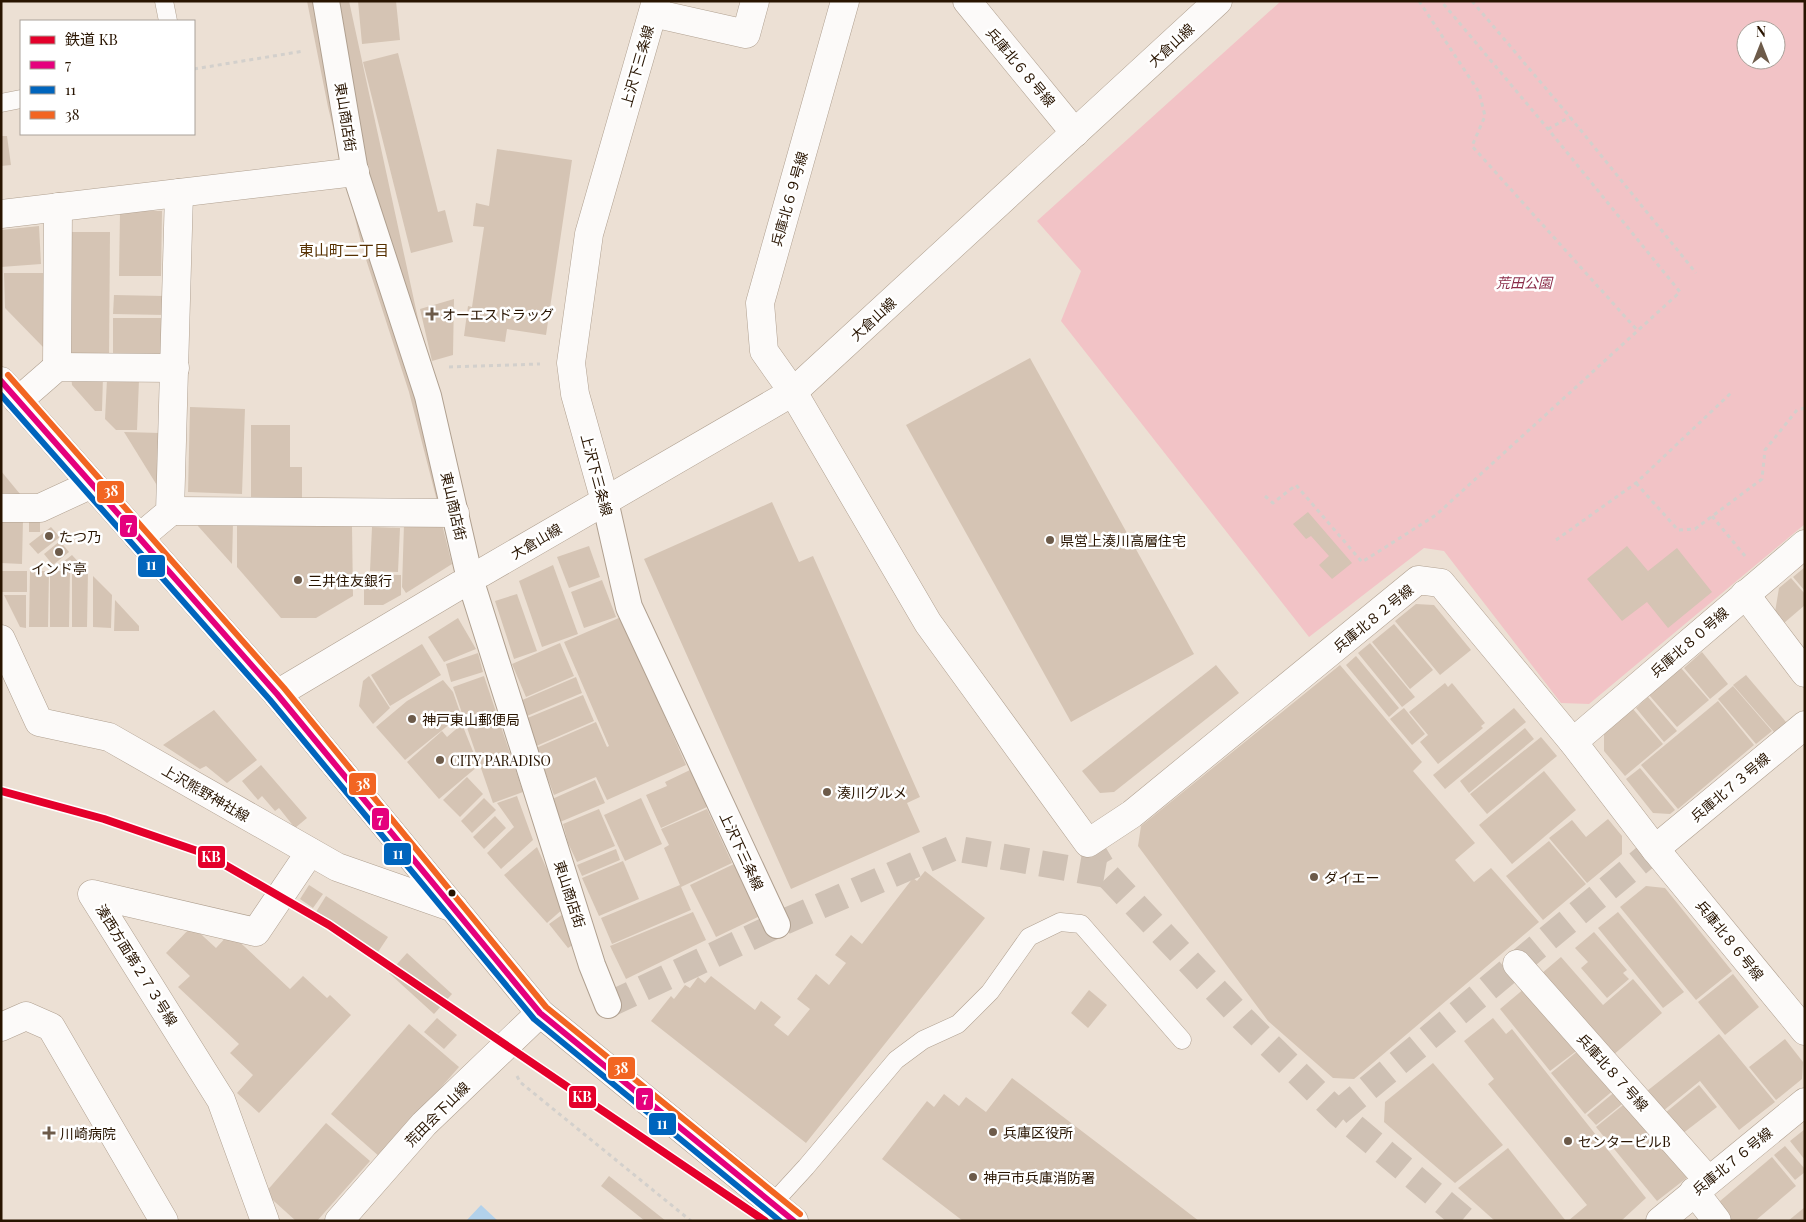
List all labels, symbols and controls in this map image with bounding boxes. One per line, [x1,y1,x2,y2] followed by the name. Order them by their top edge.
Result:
[1144,19,1198,71] street label: 大倉山線
[20,20,195,135] legend
[1736,20,1786,70] north arrow
[1756,22,1766,41] text: N
[616,23,658,109] street label: 上沢下三条線
[982,23,1060,111] street label: 兵庫北６８号線
[65,29,118,49] text: 鉄道 KB
[65,54,71,74] text: 7
[65,79,77,99] text: 11
[331,81,361,153] street label: 東山商店街
[65,104,80,124] text: 38
[766,149,812,249] street label: 兵庫北６９号線
[299,240,389,260] district label: 東山町二丁目
[1496,273,1554,292] park label: 荒田公園
[846,293,900,345] street label: 大倉山線
[442,305,554,324] place label: オーエスドラッグ
[426,308,438,320] marker: オーエスドラッグ
[577,432,617,518] street label: 上沢下三条線
[437,470,471,542] street label: 東山商店街
[96,480,125,504] line badge: 38
[104,481,118,500] text: 38
[119,514,138,538] line badge: 7
[126,516,133,535] text: 7
[507,519,565,563] street label: 大倉山線
[59,527,101,546] place label: たつ乃
[43,530,55,542] marker: たつ乃
[1060,531,1186,550] place label: 県営上湊川高層住宅
[1044,534,1056,546] marker: 県営上湊川高層住宅
[53,546,65,558] marker: インド亭
[137,554,166,578] line badge: 11
[146,555,156,574] text: 11
[31,559,87,578] place label: インド亭
[308,571,392,590] place label: 三井住友銀行
[292,574,304,586] marker: 三井住友銀行
[1329,580,1417,656] street label: 兵庫北８２号線
[1646,603,1732,681] street label: 兵庫北８０号線
[422,710,520,729] place label: 神戸東山郵便局
[406,713,418,725] marker: 神戸東山郵便局
[1686,748,1774,826] street label: 兵庫北７３号線
[450,751,551,770] place label: CITY PARADISO
[434,754,446,766] marker: CITY PARADISO
[159,760,253,826] street label: 上沢熊野神社線
[348,772,377,796] line badge: 38
[356,774,370,793] text: 38
[837,783,907,802] place label: 湊川グルメ
[821,786,833,798] marker: 湊川グルメ
[371,807,390,831] line badge: 7
[377,809,384,828] text: 7
[716,809,768,893] street label: 上沢下三条線
[383,842,412,866] line badge: 11
[393,844,403,863] text: 11
[197,845,226,869] line badge: KB
[201,847,221,866] text: KB
[550,858,590,930] street label: 東山商店街
[1324,868,1380,887] place label: ダイエー
[1308,871,1320,883] marker: ダイエー
[447,888,457,898] unlabelled marker
[1692,896,1768,984] street label: 兵庫北８６号線
[92,901,182,1029] street label: 湊西方面第２７３号線
[1573,1029,1653,1115] street label: 兵庫北８７号線
[607,1056,636,1080] line badge: 38
[614,1058,628,1077] text: 38
[401,1078,473,1150] street label: 荒田会下山線
[568,1085,597,1109] line badge: KB
[572,1087,592,1106] text: KB
[635,1087,654,1111] line badge: 7
[642,1088,649,1107] text: 7
[648,1112,677,1136] line badge: 11
[657,1114,667,1133] text: 11
[1003,1123,1073,1142] place label: 兵庫区役所
[1688,1123,1776,1199] street label: 兵庫北７６号線
[60,1124,116,1143] place label: 川崎病院
[42,1126,56,1140] marker: 川崎病院
[987,1126,999,1138] marker: 兵庫区役所
[1578,1132,1671,1151] place label: センタービルB
[1562,1135,1574,1147] marker: センタービルB
[983,1168,1095,1187] place label: 神戸市兵庫消防署
[967,1171,979,1183] marker: 神戸市兵庫消防署

